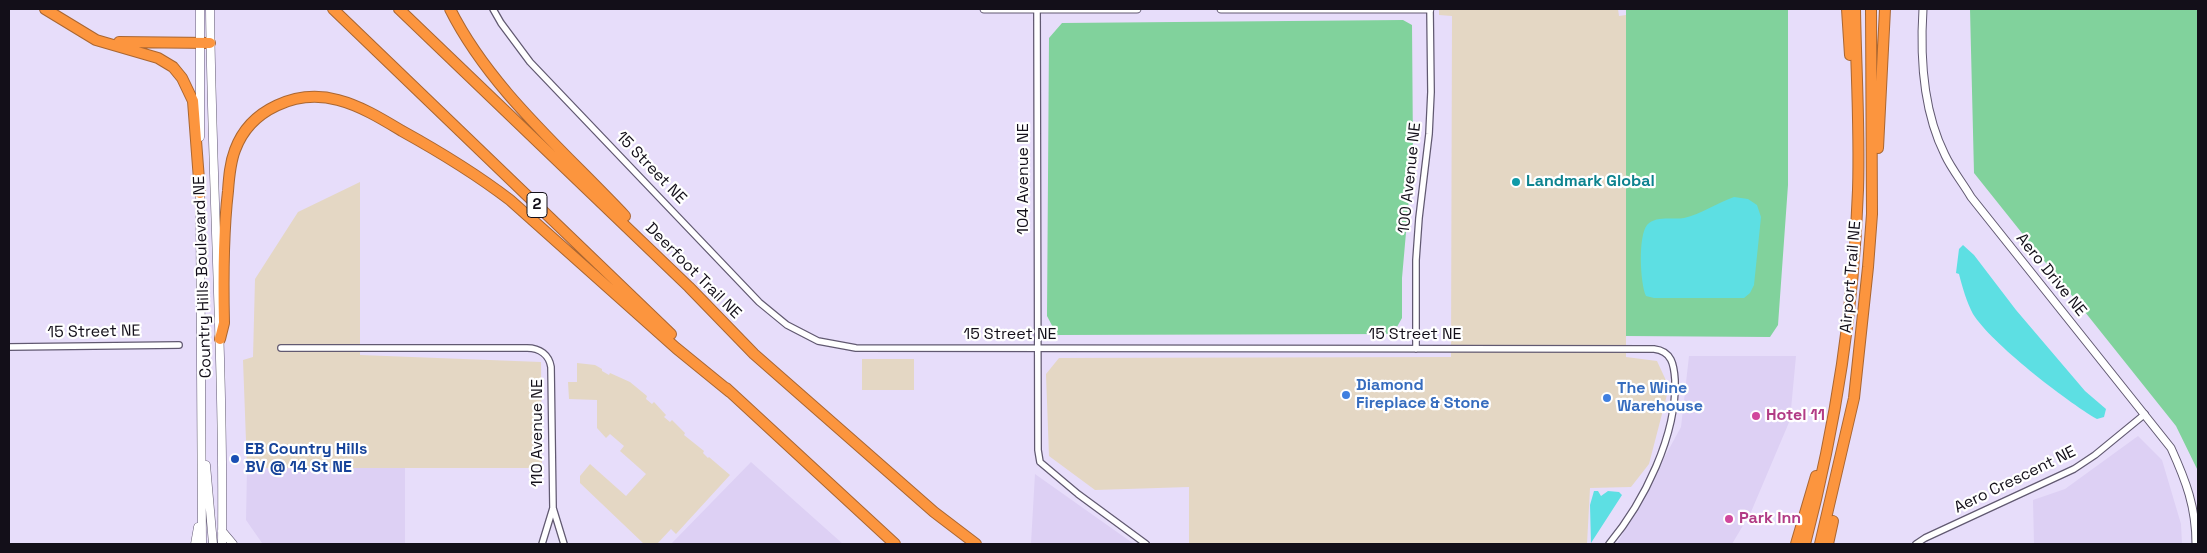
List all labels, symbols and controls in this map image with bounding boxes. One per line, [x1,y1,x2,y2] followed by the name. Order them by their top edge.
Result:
[1395,122,1425,234] street label: 100 Avenue NE
[1014,123,1034,235] street label: 104 Avenue NE
[612,128,690,208] street label: 15 Street NE
[1526,172,1655,192] place label: Landmark Global
[190,176,216,378] street label: Country Hills Boulevard NE
[1510,176,1522,188] marker: Landmark Global
[527,192,547,218] road number: 2
[641,219,745,323] street label: Deerfoot Trail NE
[1837,220,1865,334] street label: Airport Trail NE
[2012,230,2090,320] street label: Aero Drive NE
[47,322,141,342] street label: 15 Street NE
[963,325,1057,345] street label: 15 Street NE
[1368,325,1462,345] street label: 15 Street NE
[1356,376,1489,414] place label: Diamond Fireplace & Stone
[528,379,548,487] street label: 110 Avenue NE
[1617,379,1703,417] place label: The Wine Warehouse
[1340,389,1352,401] marker: Diamond Fireplace & Stone
[1601,392,1613,404] marker: The Wine Warehouse
[1766,406,1825,426] place label: Hotel 11
[1750,410,1762,422] marker: Hotel 11
[245,440,367,478] place label: EB Country Hills BV @ 14 St NE
[1951,442,2079,518] street label: Aero Crescent NE
[229,453,241,465] marker: EB Country Hills BV @ 14 St NE
[1739,509,1801,529] place label: Park Inn
[1723,513,1735,525] marker: Park Inn

